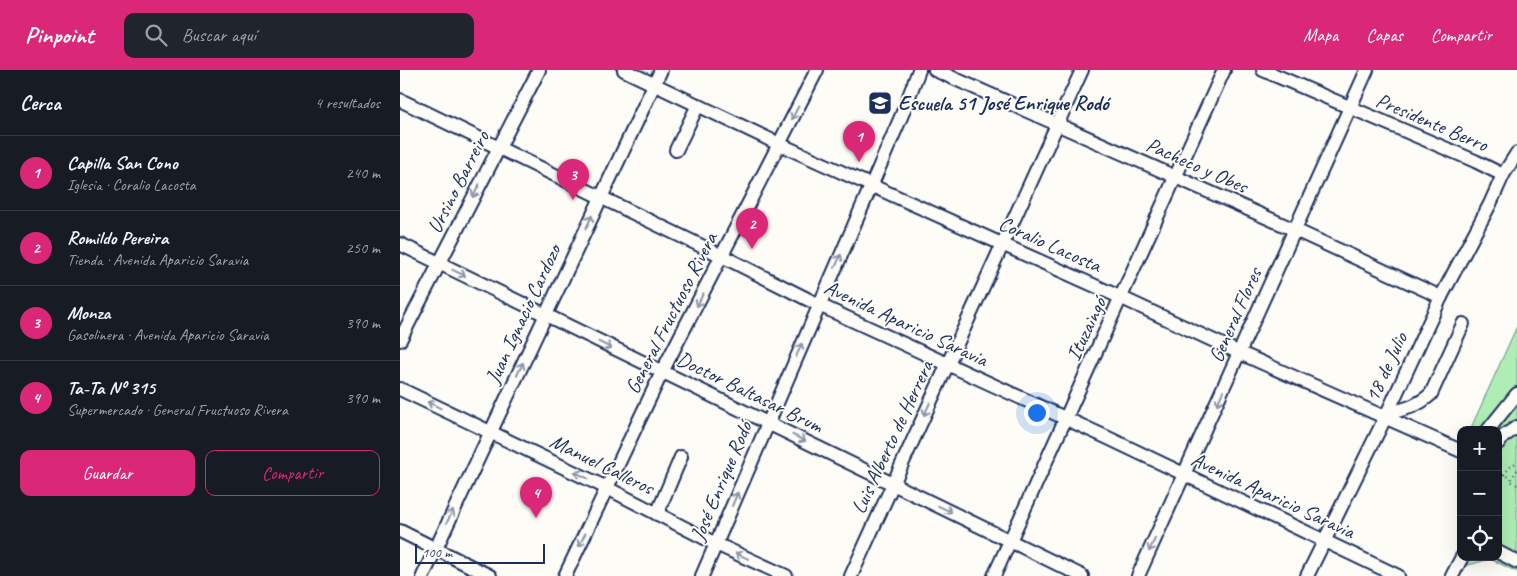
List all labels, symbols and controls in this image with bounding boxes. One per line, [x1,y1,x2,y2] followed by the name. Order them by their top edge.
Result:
[124,13,474,58] search box
[25,20,94,50] text: Pinpoint
[142,21,170,49] icon: search
[182,23,256,47] text: Buscar aquí
[1303,24,1338,46] text: Mapa
[1366,24,1403,46] text: Capas
[1431,24,1492,46] text: Compartir
[1372,87,1493,158] street label: Presidente Berro
[20,90,61,116] text: Cerca
[867,90,893,116] school or university icon: Escuela 51 José Enrique Rodó
[898,90,1112,116] place label: Escuela 51 José Enrique Rodó
[315,93,380,113] text: 4 resultados
[790,106,800,121] one-way arrow
[843,121,875,162] pin: 1
[421,125,496,237] street label: Ursino Barreiro
[1142,131,1253,200] street label: Pacheco y Obes
[67,151,178,175] text: Capilla San Cono
[557,159,589,200] pin: 3
[32,163,40,183] text: 1
[346,163,380,183] text: 240 m
[67,175,196,195] text: Iglesia · Coralio Lacosta
[471,183,480,198] one-way arrow
[736,208,768,249] pin: 2
[995,210,1107,279] street label: Coralio Lacosta
[585,215,594,230] one-way arrow
[67,226,168,250] text: Romildo Pereira
[619,226,724,398] street label: General Fructuoso Rivera
[32,238,40,258] text: 2
[346,238,380,258] text: 250 m
[479,238,568,389] street label: Juan Ignacio Cardozo
[67,250,248,270] text: Tienda · Avenida Aparicio Saravia
[834,254,844,269] one-way arrow
[1203,262,1268,366] street label: General Flores
[452,268,467,278] one-way arrow
[820,274,993,373] street label: Avenida Aparicio Saravia
[1060,291,1113,365] street label: Ituzaingó
[695,292,705,307] one-way arrow
[67,301,110,325] text: Monza
[32,313,40,333] text: 3
[346,313,380,333] text: 390 m
[67,325,269,345] text: Gasolinera · Avenida Aparicio Saravia
[1359,327,1414,406] street label: 18 de Julio
[597,340,612,350] one-way arrow
[795,343,805,358] one-way arrow
[673,345,829,439] street label: Doctor Baltasar Brum
[845,355,939,518] street label: Luis Alberto de Herrera
[515,362,525,377] one-way arrow
[67,376,155,400] text: Ta-Ta Nº 315
[32,388,40,408] text: 4
[346,388,380,408] text: 390 m
[1215,390,1225,405] one-way arrow
[67,400,288,420] text: Supermercado · General Fructuoso Rivera
[427,400,442,409] one-way arrow
[1024,400,1050,426] your location
[922,401,932,416] one-way arrow
[684,415,759,545] street label: José Enrique Rodó
[1457,426,1502,561] map controls
[1457,426,1502,471] button: +
[546,428,660,501] street label: Manuel Calleros
[791,434,806,443] one-way arrow
[1187,446,1360,545] street label: Avenida Aparicio Saravia
[20,450,195,496] button: Guardar
[205,450,380,496] button: Compartir
[573,470,588,480] one-way arrow
[1457,471,1502,516] button: −
[520,477,552,518] pin: 4
[731,492,741,507] one-way arrow
[937,505,952,514] one-way arrow
[446,509,456,524] one-way arrow
[1457,516,1502,561] button: locate
[577,532,587,547] one-way arrow
[1147,537,1157,552] one-way arrow
[415,541,545,564] scale bar
[422,544,452,561] text: 100 m
[735,550,750,560] one-way arrow

